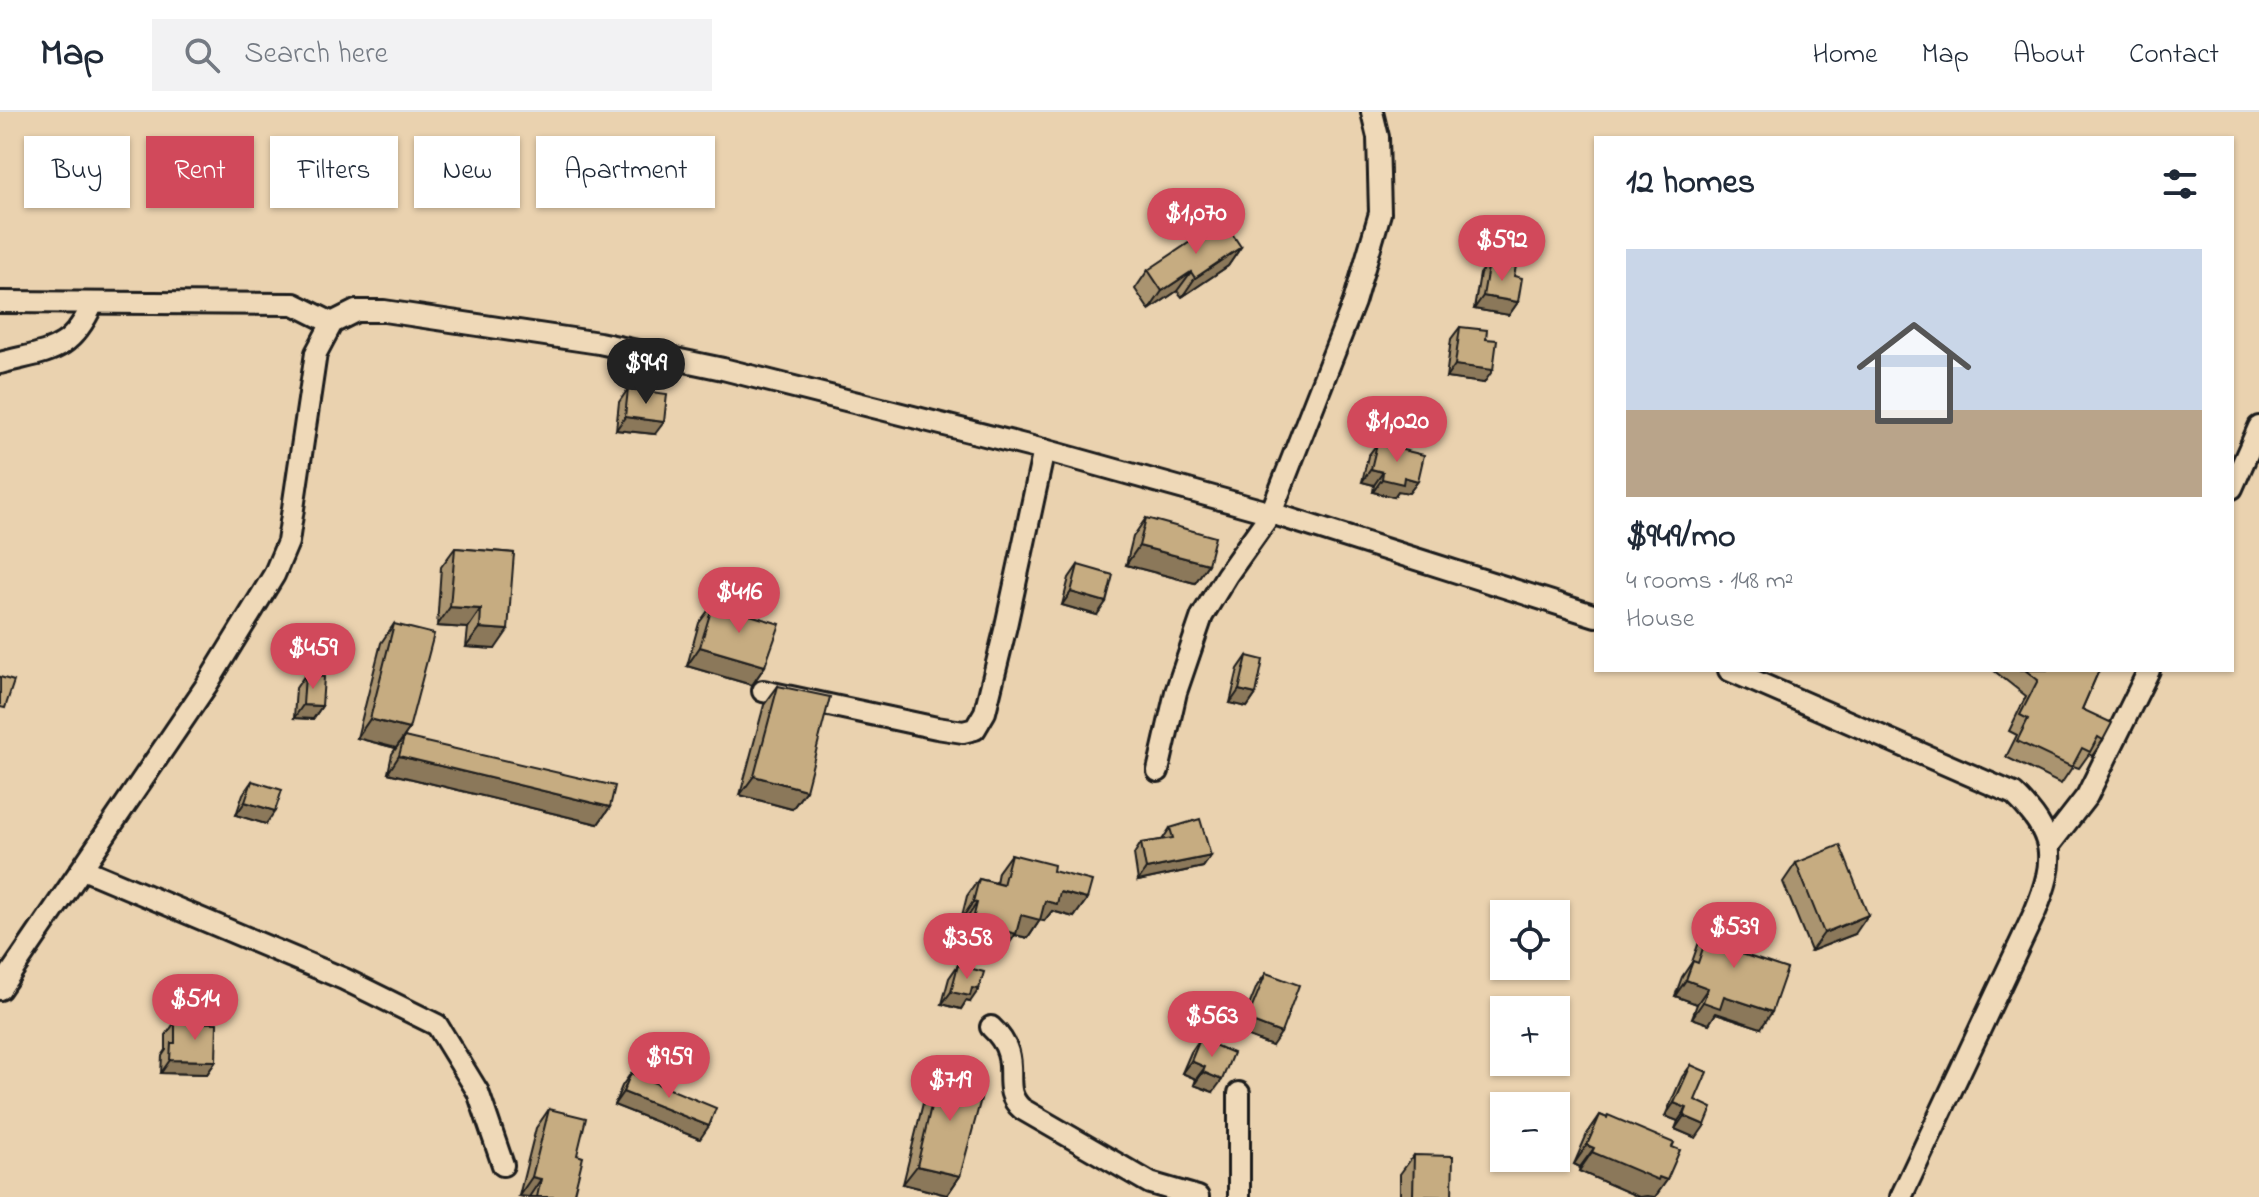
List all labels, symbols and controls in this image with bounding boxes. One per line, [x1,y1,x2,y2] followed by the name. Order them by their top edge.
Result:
[152,19,712,91] search box
[40,27,104,83] text: Map
[180,33,224,77] icon: search
[244,33,388,77] text: Search here
[1812,35,1878,76] text: Home
[1922,35,1969,76] text: Map
[2013,35,2085,76] text: About
[2129,35,2219,76] text: Contact
[24,136,130,208] chip: Buy
[146,136,254,208] chip: Rent
[270,136,398,208] chip: Filters
[414,136,520,208] chip: New
[536,136,715,208] chip: Apartment
[1626,159,1755,209] text: 12 homes
[2158,162,2202,206] icon: filters
[1131,188,1261,256] pin: $1,070
[1165,195,1227,233] text: $1,070
[1455,215,1549,283] pin: $592
[1476,222,1528,260] text: $592
[1842,301,1986,445] icon: home
[599,338,693,406] pin: $949
[625,345,667,383] text: $949
[1332,396,1462,464] pin: $1,020
[1365,403,1429,441] text: $1,020
[1626,513,1736,563] text: $949/mo
[1626,563,1793,601] text: 4 rooms · 148 m²
[692,567,786,635] pin: $416
[716,574,762,612] text: $416
[1626,601,1694,639] text: House
[266,623,360,691] pin: $459
[288,630,338,668] text: $459
[1490,900,1570,1172] map controls
[1490,900,1570,980] button: locate
[1687,902,1781,970] pin: $539
[1709,909,1759,947] text: $539
[920,913,1014,981] pin: $358
[941,920,993,958] text: $358
[148,974,242,1042] pin: $514
[170,981,220,1019] text: $514
[1165,991,1259,1059] pin: $563
[1490,996,1570,1076] button: +
[1186,998,1238,1036] text: $563
[622,1032,716,1100] pin: $959
[646,1039,692,1077] text: $959
[903,1055,997,1123] pin: $719
[929,1062,971,1100] text: $719
[1490,1092,1570,1172] button: −

